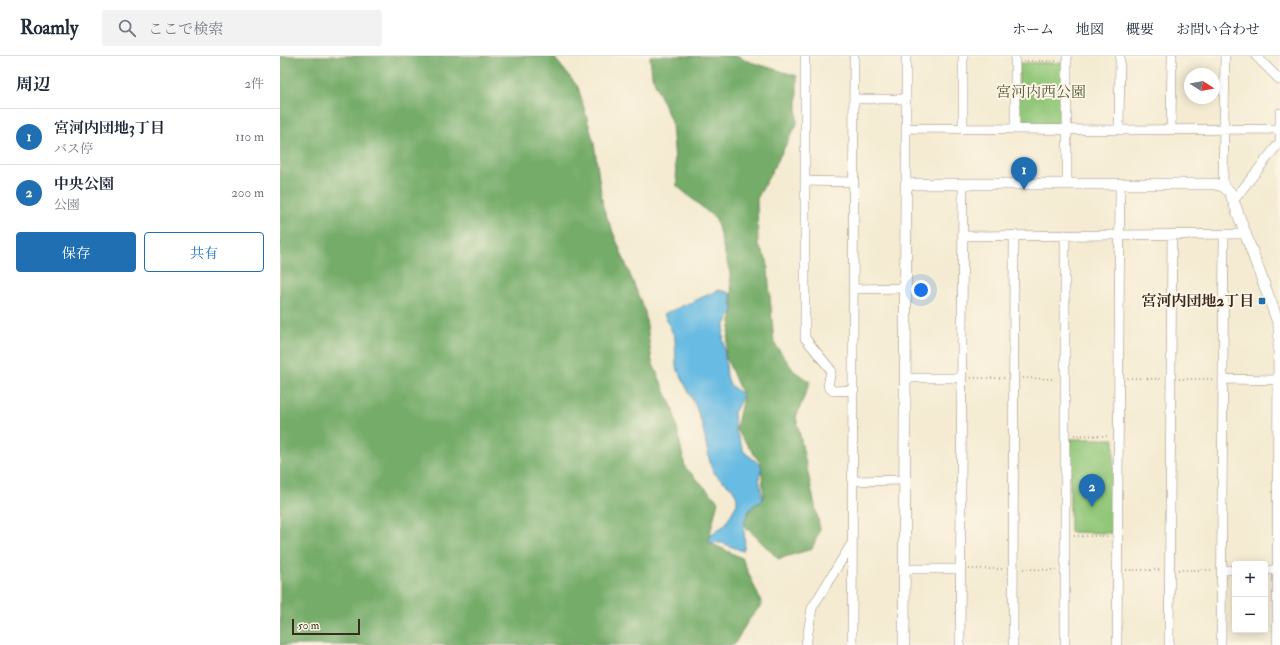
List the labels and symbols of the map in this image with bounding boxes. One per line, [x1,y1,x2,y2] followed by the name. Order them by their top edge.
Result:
[1184,68,1220,104] north arrow
[996,83,1086,102] park label: 宮河内西公園
[1011,157,1037,190] pin: 1
[911,280,931,300] your location
[1141,292,1254,311] place label: 宮河内団地2丁目
[1257,296,1267,306] marker: 宮河内団地2丁目
[1079,474,1105,507] pin: 2
[292,617,360,636] scale bar

